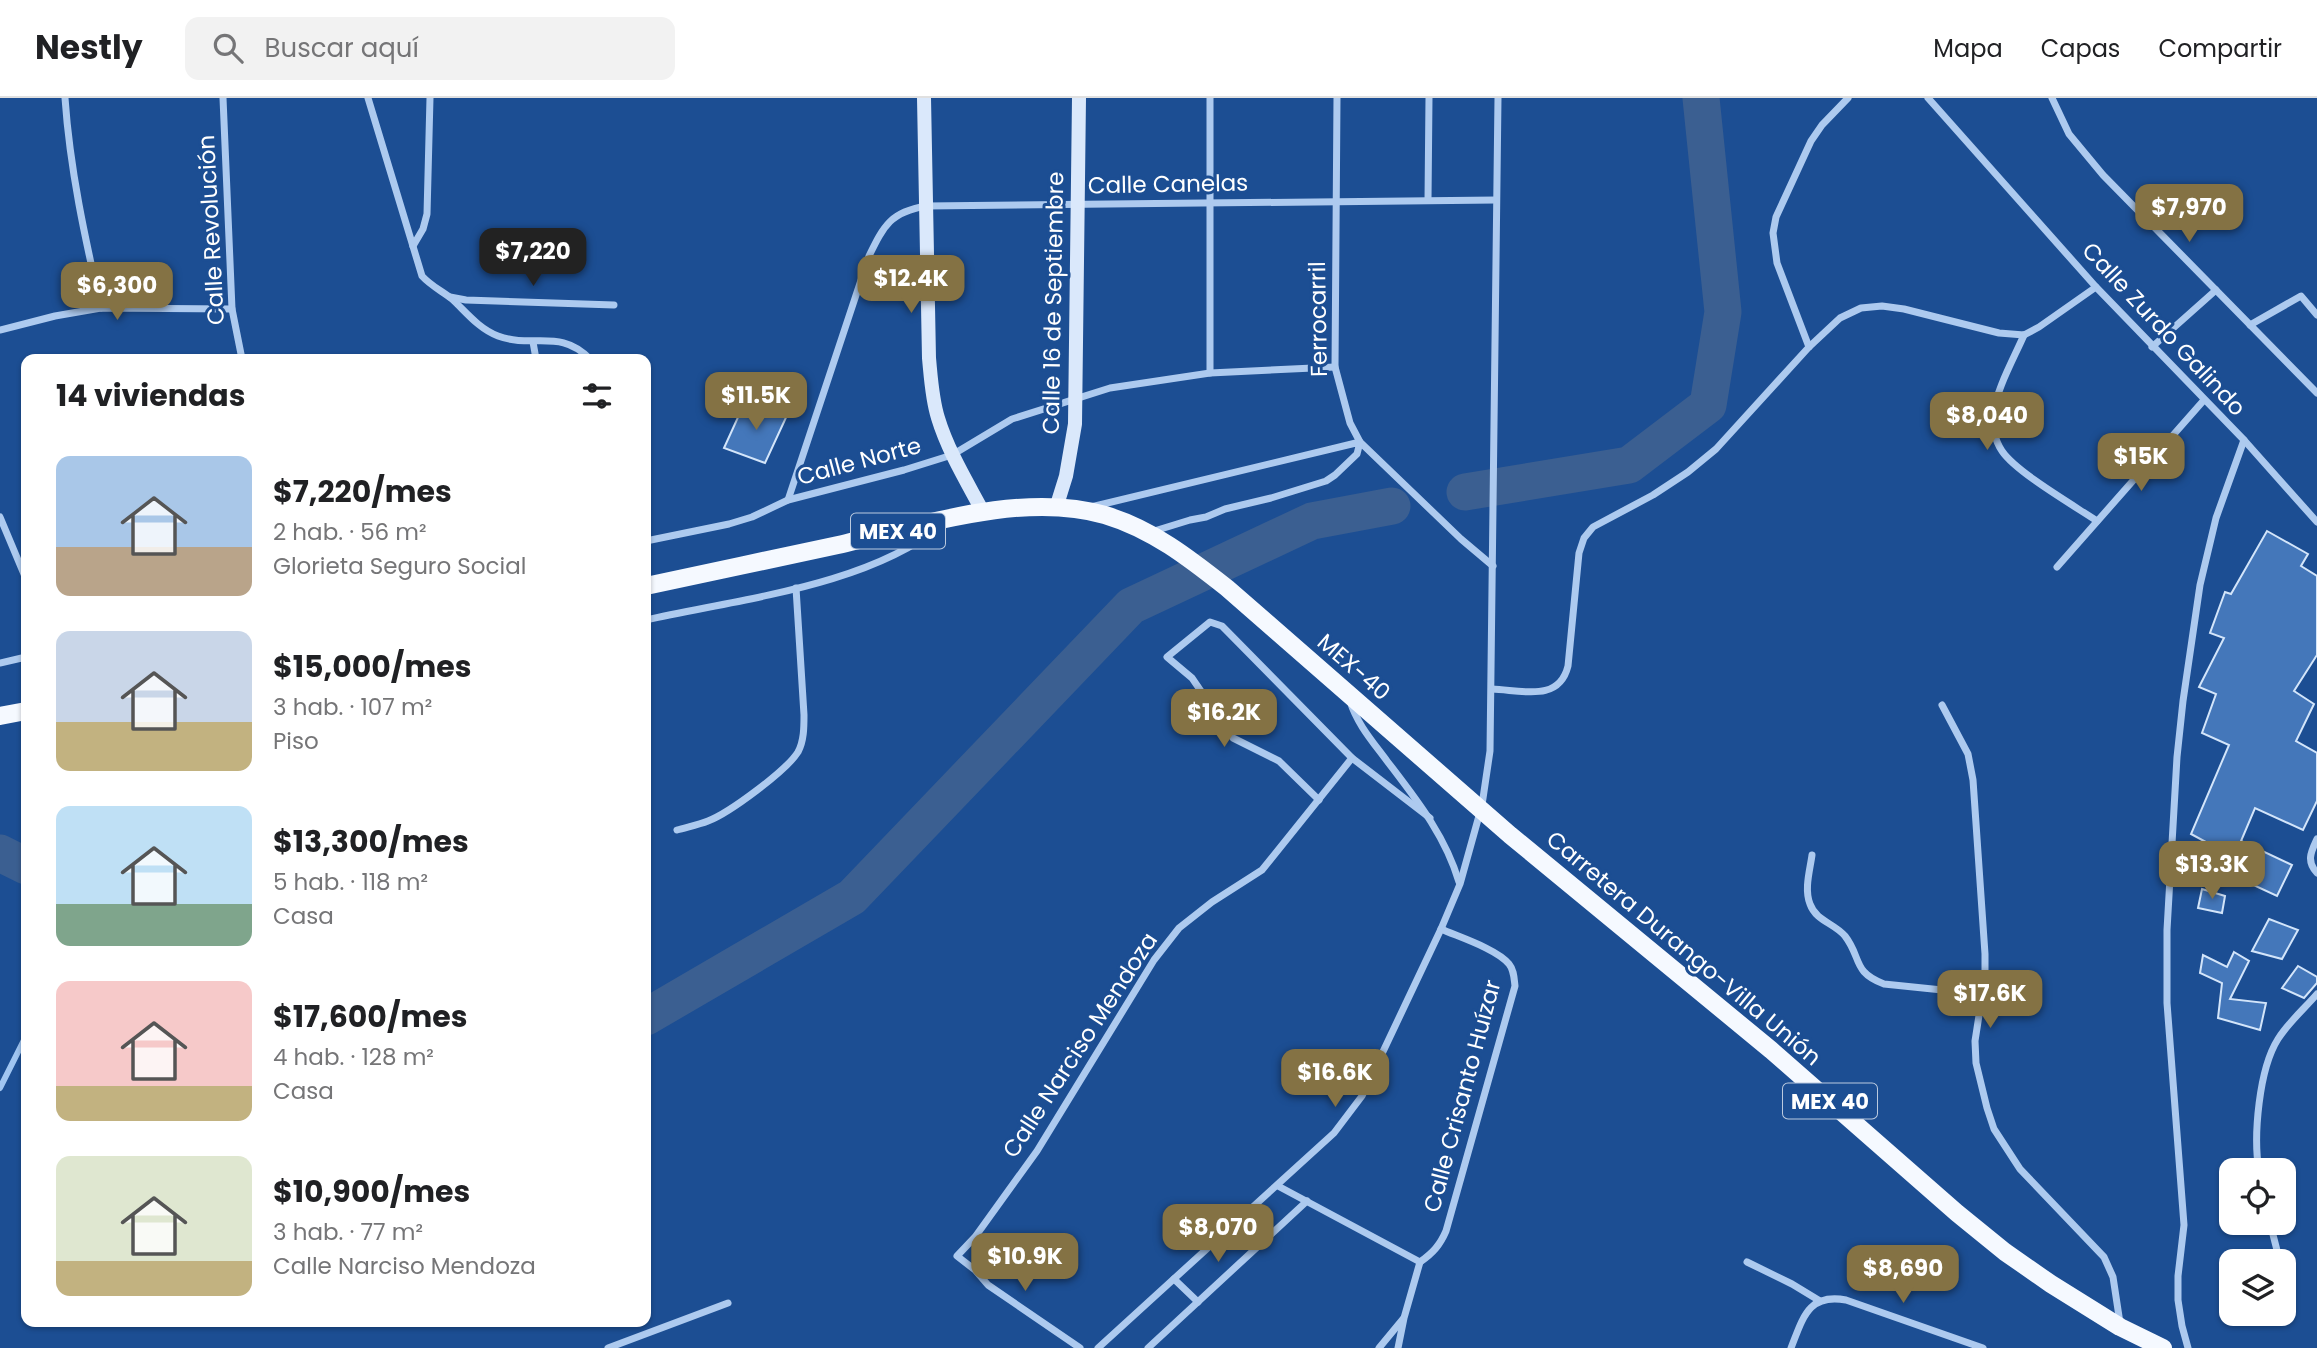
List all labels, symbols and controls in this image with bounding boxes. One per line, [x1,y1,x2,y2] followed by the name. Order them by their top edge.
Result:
[185,17,675,80] search box
[35,24,143,71] text: Nestly
[209,29,247,67] icon: search
[265,30,419,66] text: Buscar aquí
[1933,32,2003,65] text: Mapa
[2041,32,2120,65] text: Capas
[2158,32,2282,65] text: Compartir
[190,134,232,326] street label: Calle Revolución
[1087,167,1249,201] street label: Calle Canelas
[1035,171,1071,435] street label: Calle 16 de Septiembre
[2132,184,2246,244] pin: $7,970
[2151,191,2227,223] text: $7,970
[476,228,590,288] pin: $7,220
[495,235,571,267] text: $7,220
[2075,235,2253,423] street label: Calle Zurdo Galindo
[854,256,968,315] pin: $12.4K
[1301,261,1335,377] street label: Ferrocarril
[60,262,174,322] pin: $6,300
[873,262,949,294] text: $12.4K
[77,269,157,301] text: $6,300
[699,372,813,432] pin: $11.5K
[56,374,245,417] text: 14 viviendas
[578,377,616,415] icon: filters
[721,379,791,411] text: $11.5K
[1930,392,2044,452] pin: $8,040
[1946,399,2028,431] text: $8,040
[793,429,925,493] street label: Calle Norte
[2100,434,2182,493] pin: $15K
[2114,440,2168,472] text: $15K
[273,470,452,513] text: $7,220/mes
[112,484,196,568] icon: home
[851,514,945,548] road number: MEX 40
[273,516,427,548] text: 2 hab. · 56 m²
[273,550,526,582] text: Glorieta Seguro Social
[1310,626,1398,708] street label: MEX-40
[273,645,471,688] text: $15,000/mes
[112,659,196,743] icon: home
[1167,690,1281,749] pin: $16.2K
[273,691,432,723] text: 3 hab. · 107 m²
[1187,696,1261,728] text: $16.2K
[273,725,319,757] text: Piso
[273,820,469,863] text: $13,300/mes
[1540,823,1828,1073] street label: Carretera Durango-Villa Unión
[112,834,196,918] icon: home
[2155,842,2269,901] pin: $13.3K
[2175,848,2249,880] text: $13.3K
[273,866,428,898] text: 5 hab. · 118 m²
[273,900,334,932] text: Casa
[995,926,1165,1164] street label: Calle Narciso Mendoza
[1933,970,2047,1030] pin: $17.6K
[1416,976,1508,1216] street label: Calle Crisanto Huízar
[1953,977,2027,1009] text: $17.6K
[273,995,468,1038] text: $17,600/mes
[112,1009,196,1093] icon: home
[273,1041,434,1073] text: 4 hab. · 128 m²
[1278,1049,1392,1109] pin: $16.6K
[1297,1056,1373,1088] text: $16.6K
[273,1075,334,1107] text: Casa
[1783,1084,1877,1118] road number: MEX 40
[2219,1158,2296,1326] map controls
[2219,1158,2296,1235] button: locate
[273,1170,470,1213] text: $10,900/mes
[112,1184,196,1268] icon: home
[1161,1204,1275,1264] pin: $8,070
[1179,1211,1257,1243] text: $8,070
[273,1216,423,1248] text: 3 hab. · 77 m²
[968,1234,1082,1293] pin: $10.9K
[987,1240,1063,1272] text: $10.9K
[1846,1246,1960,1305] pin: $8,690
[2219,1249,2296,1326] button: layers
[273,1250,536,1282] text: Calle Narciso Mendoza
[1863,1252,1943,1284] text: $8,690

